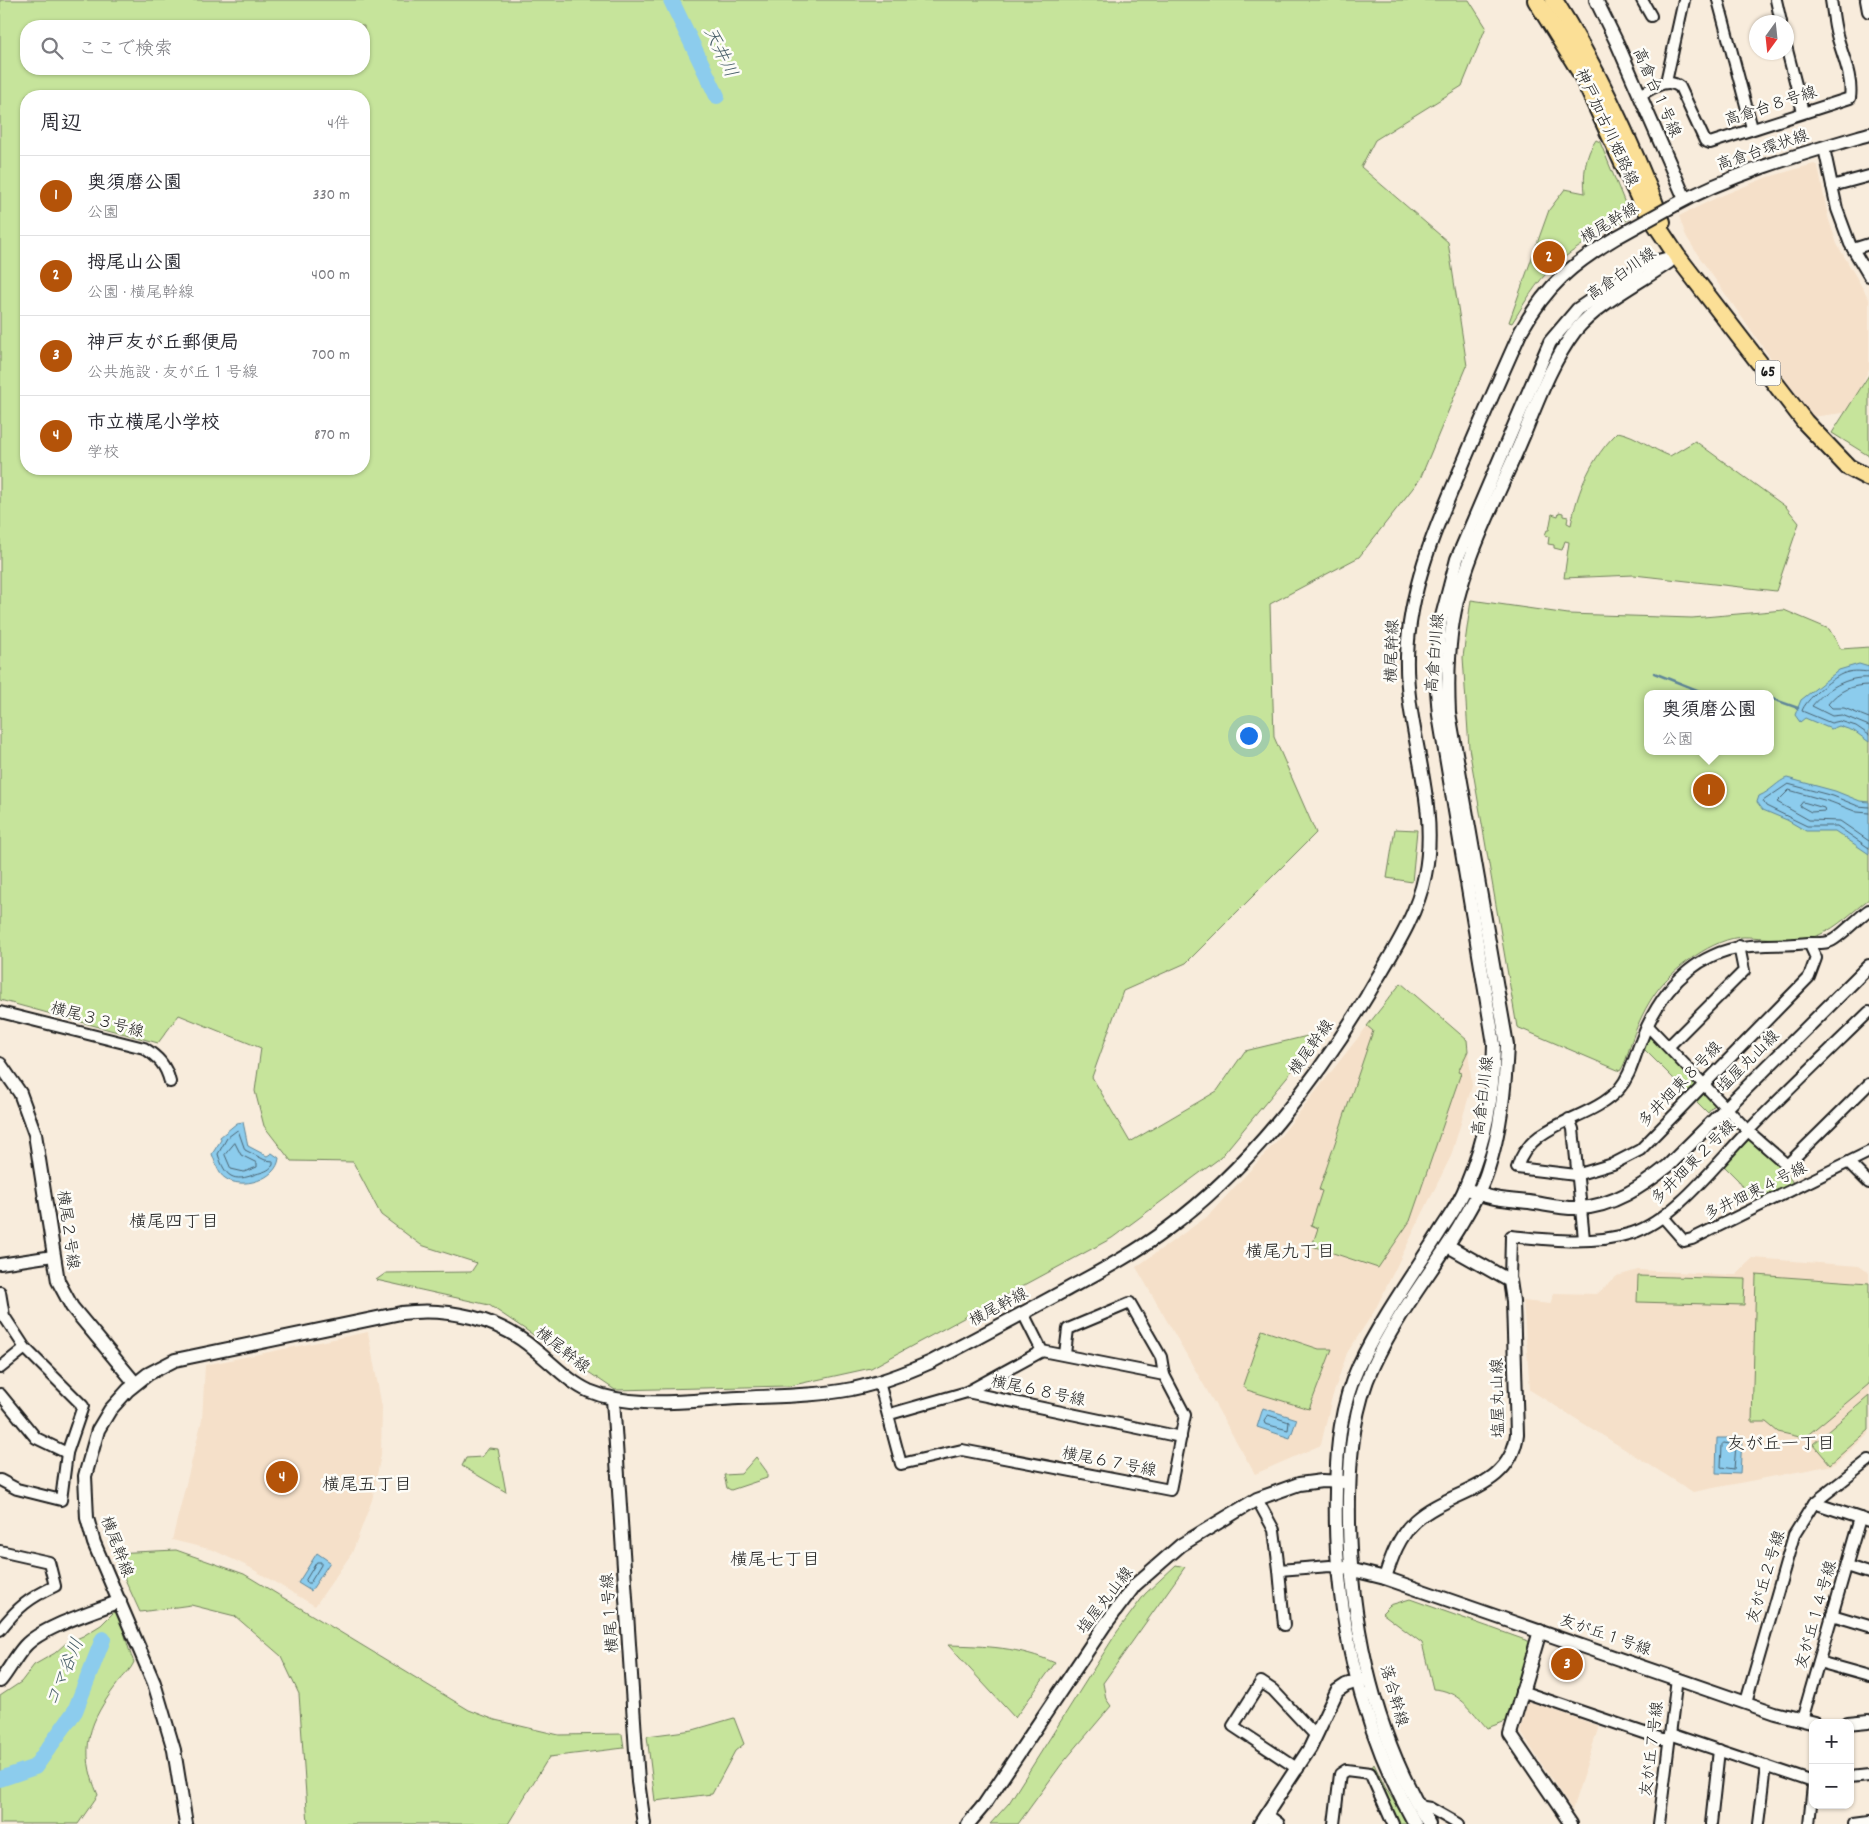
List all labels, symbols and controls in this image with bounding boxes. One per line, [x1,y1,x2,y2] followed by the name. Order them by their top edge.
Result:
[1749,15,1794,60] north arrow
[20,20,370,75] search box
[696,23,742,83] water label: 天井川
[38,34,66,62] icon: search
[78,37,173,64] text: ここで検索
[1626,44,1686,142] street label: 高倉台１号線
[1569,65,1643,191] street label: 神戸加古川姫路線
[1722,81,1820,133] street label: 高倉台８号線
[40,110,82,140] text: 周辺
[327,113,350,136] text: 4件
[1714,124,1812,178] street label: 高倉台環状線
[87,171,182,198] text: 奥須磨公園
[54,184,58,207] text: 1
[312,184,350,207] text: 330 m
[1577,198,1643,250] street label: 横尾幹線
[87,202,119,225] text: 公園
[1533,238,1565,276] pin: 2
[1583,243,1661,307] street label: 高倉白川線
[87,251,182,278] text: 拇尾山公園
[53,264,60,287] text: 2
[311,264,350,287] text: 400 m
[87,282,194,305] text: 公園 · 横尾幹線
[87,331,239,358] text: 神戸友が丘郵便局
[52,344,60,367] text: 3
[312,344,350,367] text: 700 m
[1756,360,1780,386] road number: 65
[87,362,258,385] text: 公共施設 · 友が丘１号線
[87,411,220,438] text: 市立横尾小学校
[53,424,59,447] text: 4
[314,424,350,447] text: 870 m
[87,442,119,465] text: 学校
[1421,612,1451,694] street label: 高倉白川線
[1380,619,1406,683] street label: 横尾幹線
[1644,690,1774,755] popup
[1661,698,1757,725] text: 奥須磨公園
[1236,723,1262,749] your location
[1661,729,1694,752] text: 公園
[1693,771,1725,809] pin: 1
[48,997,146,1045] street label: 横尾３３号線
[1284,1015,1340,1081] street label: 横尾幹線
[1713,1026,1785,1098] street label: 塩屋丸山線
[1634,1037,1728,1133] street label: 多井畑東８号線
[1468,1055,1500,1137] street label: 高倉白川線
[1646,1115,1742,1211] street label: 多井畑東２号線
[1701,1157,1811,1227] street label: 多井畑東４号線
[50,1189,84,1271] street label: 横尾２号線
[129,1211,219,1236] district label: 横尾四丁目
[1245,1241,1335,1266] district label: 横尾九丁目
[965,1283,1033,1333] street label: 横尾幹線
[530,1322,594,1380] street label: 横尾幹線
[1487,1358,1511,1438] street label: 塩屋丸山線
[989,1371,1087,1413] street label: 横尾６８号線
[1727,1433,1835,1458] district label: 友が丘一丁目
[1060,1443,1158,1483] street label: 横尾６７号線
[266,1458,298,1496] pin: 4
[322,1474,412,1499] district label: 横尾五丁目
[94,1513,138,1581] street label: 横尾幹線
[1742,1528,1792,1626] street label: 友が丘２号線
[730,1549,820,1574] district label: 横尾七丁目
[1791,1558,1843,1672] street label: 友が丘１４号線
[1072,1562,1140,1640] street label: 塩屋丸山線
[597,1572,625,1654] street label: 横尾１号線
[1556,1609,1654,1663] street label: 友が丘１号線
[40,1635,92,1711] water label: コマ谷川
[1551,1645,1583,1683] pin: 3
[1373,1662,1413,1730] street label: 落合幹線
[1636,1700,1670,1798] street label: 友が丘７号線
[1809,1719,1854,1809] map controls
[1809,1719,1854,1764] button: +
[1809,1764,1854,1809] button: −

